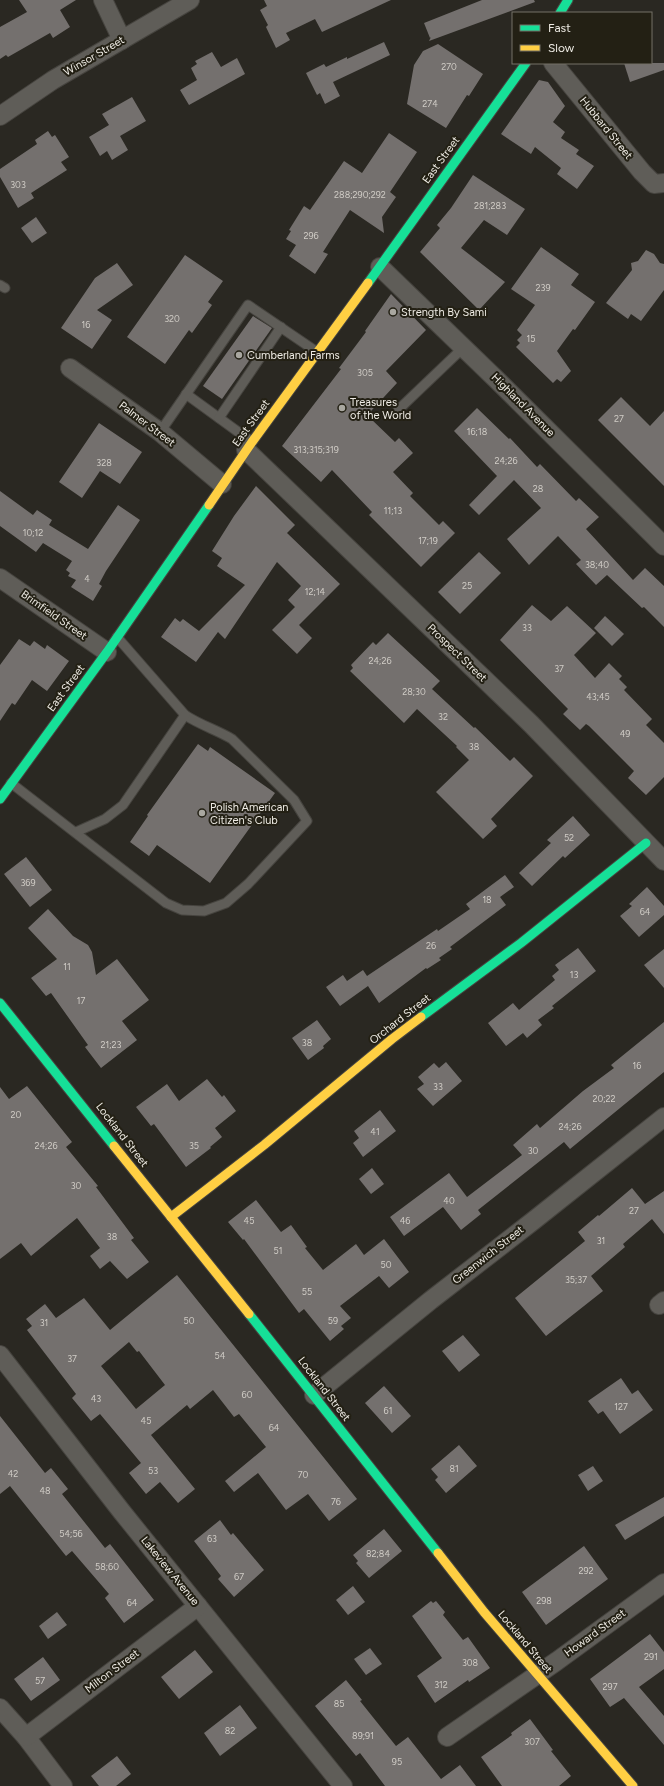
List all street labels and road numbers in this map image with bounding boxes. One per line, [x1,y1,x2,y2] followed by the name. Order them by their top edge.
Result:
[61,33,127,79] street label: Winsor Street
[577,94,635,162] street label: Hubbard Street
[420,134,462,186] street label: East Street
[489,371,557,439] street label: Highland Avenue
[230,397,272,449] street label: East Street
[116,399,178,449] street label: Palmer Street
[19,587,89,643] street label: Brimfield Street
[425,621,489,685] street label: Prospect Street
[45,662,87,714] street label: East Street
[367,991,433,1047] street label: Orchard Street
[93,1100,151,1170] street label: Lockland Street
[450,1223,526,1287] street label: Greenwich Street
[295,1354,353,1424] street label: Lockland Street
[138,1534,202,1608] street label: Lakeview Avenue
[562,1606,628,1660] street label: Howard Street
[495,1608,555,1676] street label: Lockland Street
[82,1646,142,1696] street label: Milton Street

